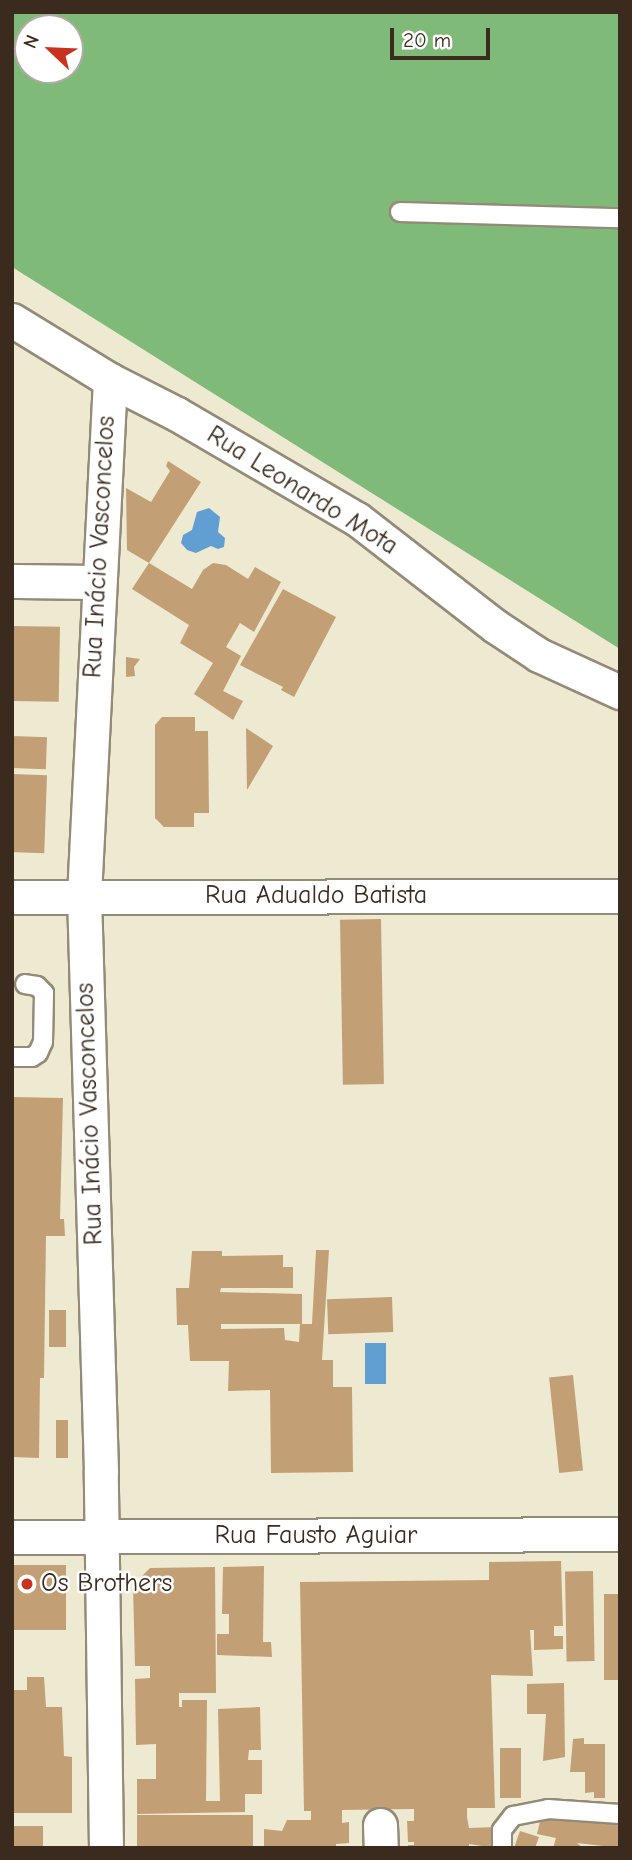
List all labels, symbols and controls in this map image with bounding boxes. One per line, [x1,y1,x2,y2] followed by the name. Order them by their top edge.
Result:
[14,14,84,84] north arrow
[394,14,494,58] scale bar
[403,28,451,52] text: 20 m
[19,32,44,52] text: N
[78,415,122,679] street label: Rua Inácio Vasconcelos
[201,420,403,562] street label: Rua Leonardo Mota
[205,880,427,912] street label: Rua Adualdo Batista
[70,982,110,1246] street label: Rua Inácio Vasconcelos
[215,1520,417,1552] street label: Rua Fausto Aguiar
[41,1568,172,1600] place label: Os Brothers
[19,1576,35,1592] marker: Os Brothers

